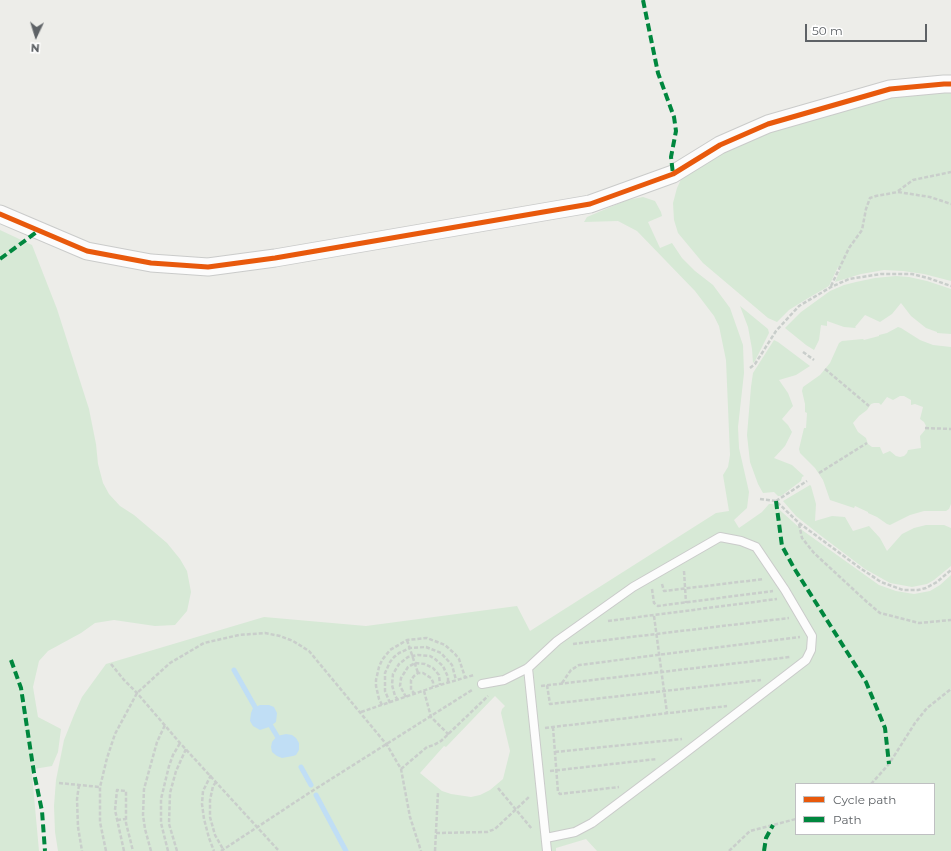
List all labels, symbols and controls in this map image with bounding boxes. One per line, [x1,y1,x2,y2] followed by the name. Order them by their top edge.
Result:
[16,16,56,56] north arrow
[807,16,929,42] scale bar
[812,23,843,38] text: 50 m
[30,41,40,55] text: N
[795,783,935,835] legend
[833,792,896,807] text: Cycle path
[833,812,862,827] text: Path

